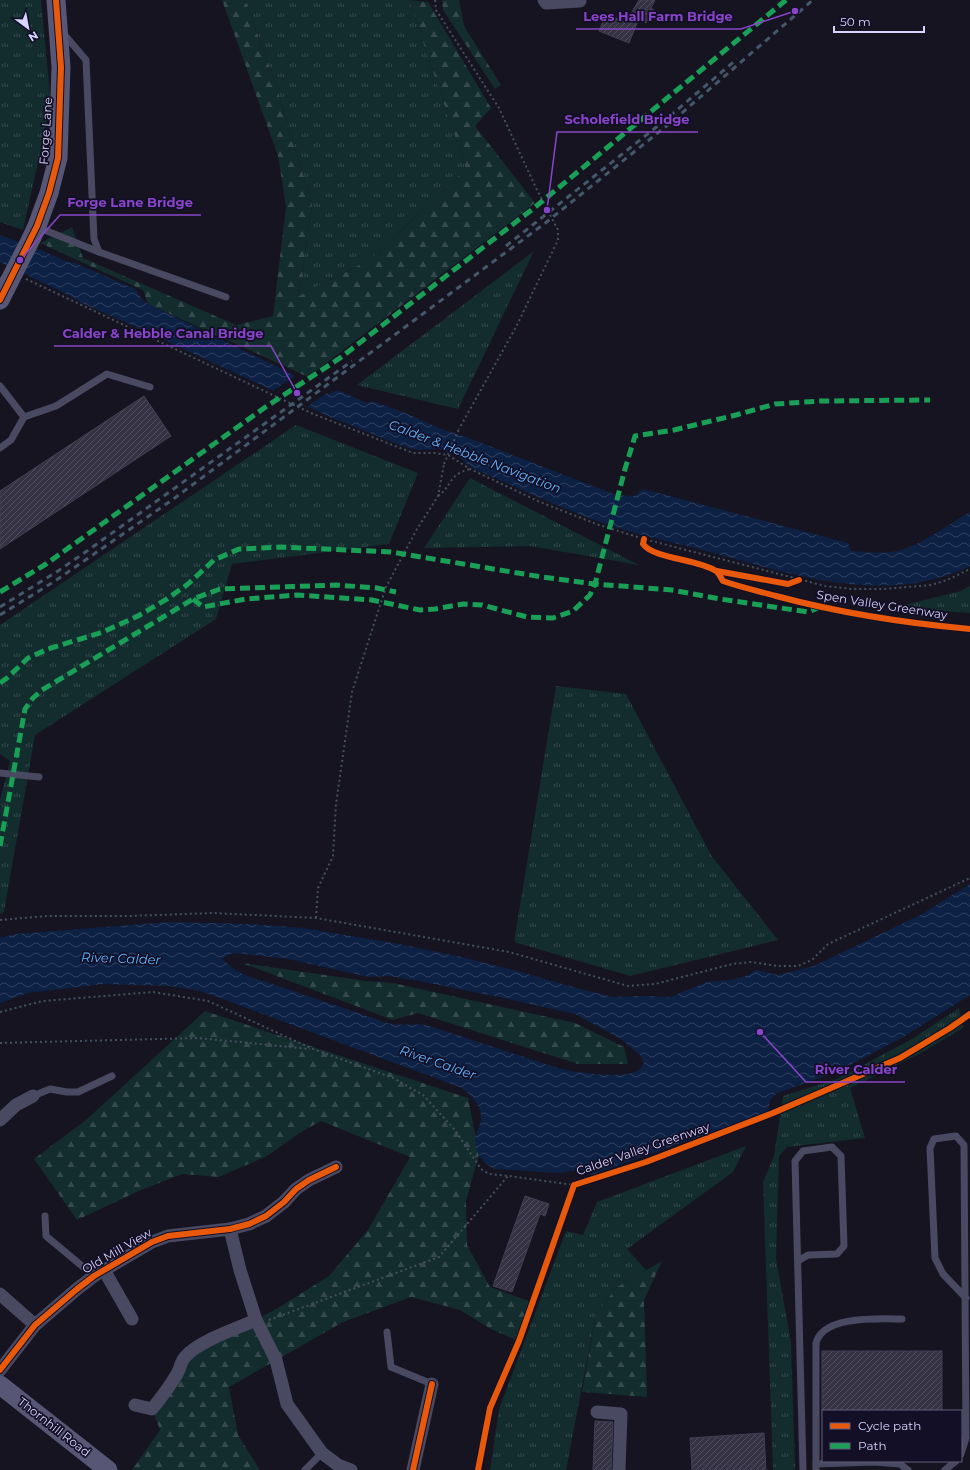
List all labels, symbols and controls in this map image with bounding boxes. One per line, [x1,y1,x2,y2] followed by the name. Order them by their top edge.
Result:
[576,4,741,29] callout: Lees Hall Farm Bridge
[8,8,48,48] north arrow
[583,8,733,24] text: Lees Hall Farm Bridge
[834,8,924,34] scale bar
[840,14,871,29] text: 50 m
[26,28,41,45] text: N
[36,97,55,165] street label: Forge Lane
[557,107,698,132] callout: Scholefield Bridge
[564,111,690,127] text: Scholefield Bridge
[60,190,201,215] callout: Forge Lane Bridge
[67,194,193,210] text: Forge Lane Bridge
[54,321,271,346] callout: Calder & Hebble Canal Bridge
[62,325,264,341] text: Calder & Hebble Canal Bridge
[387,416,563,496] water label: Calder & Hebble Navigation
[816,587,949,622] street label: Spen Valley Greenway
[81,949,162,967] water label: River Calder
[398,1041,479,1083] water label: River Calder
[806,1057,905,1082] callout: River Calder
[815,1061,898,1077] text: River Calder
[574,1118,712,1178] street label: Calder Valley Greenway
[79,1224,155,1277] street label: Old Mill View
[15,1394,93,1460] street label: Thornhill Road
[822,1410,962,1462] legend
[858,1418,921,1433] text: Cycle path
[858,1438,887,1453] text: Path

